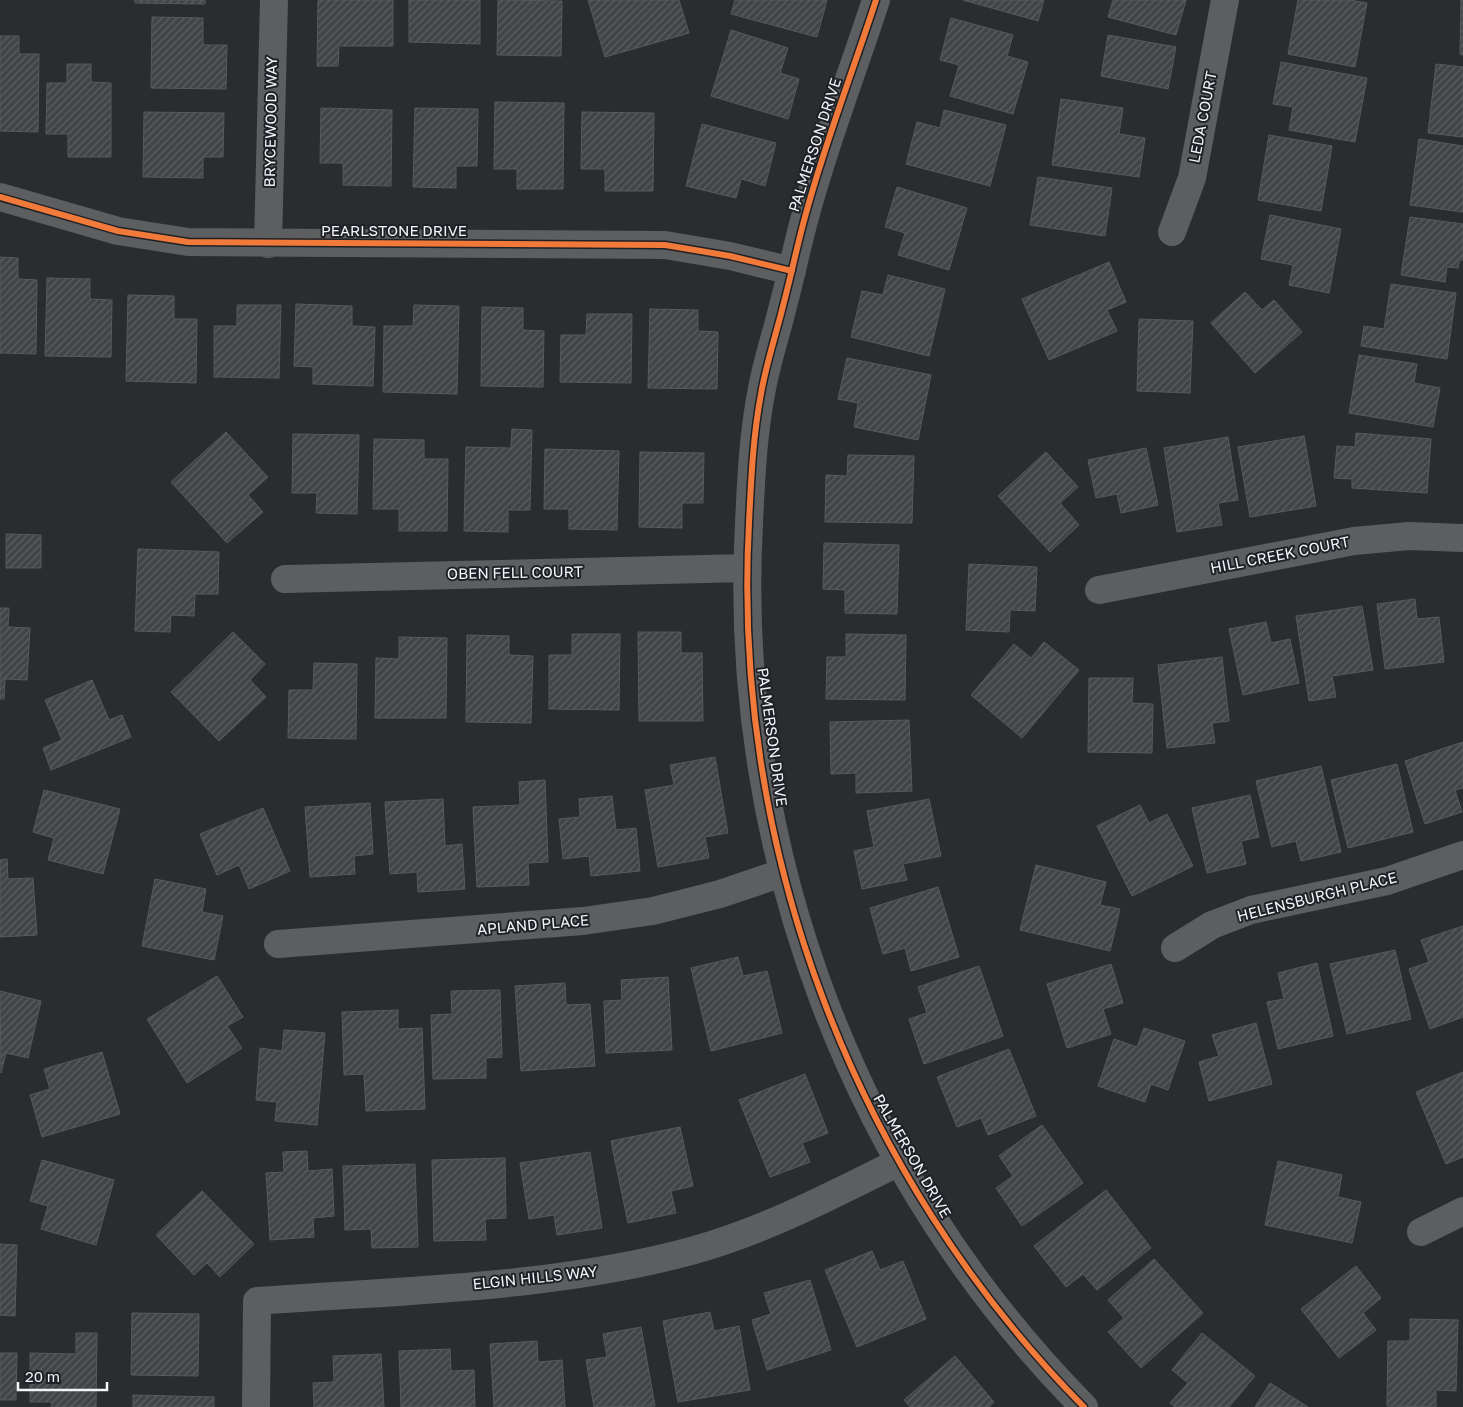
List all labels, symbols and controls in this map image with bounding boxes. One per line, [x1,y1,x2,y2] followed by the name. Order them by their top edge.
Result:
[260,56,280,187] street label: BRYCEWOOD WAY
[1184,69,1220,164] street label: LEDA COURT
[784,75,844,214] street label: PALMERSON DRIVE
[321,221,467,239] street label: PEARLSTONE DRIVE
[1209,532,1351,576] street label: HILL CREEK COURT
[447,562,583,582] street label: OBEN FELL COURT
[754,666,792,807] street label: PALMERSON DRIVE
[1235,867,1399,925] street label: HELENSBURGH PLACE
[476,910,590,938] street label: APLAND PLACE
[870,1090,956,1221] street label: PALMERSON DRIVE
[472,1261,599,1293] street label: ELGIN HILLS WAY
[18,1360,106,1392] scale bar
[25,1367,60,1385] text: 20 m

